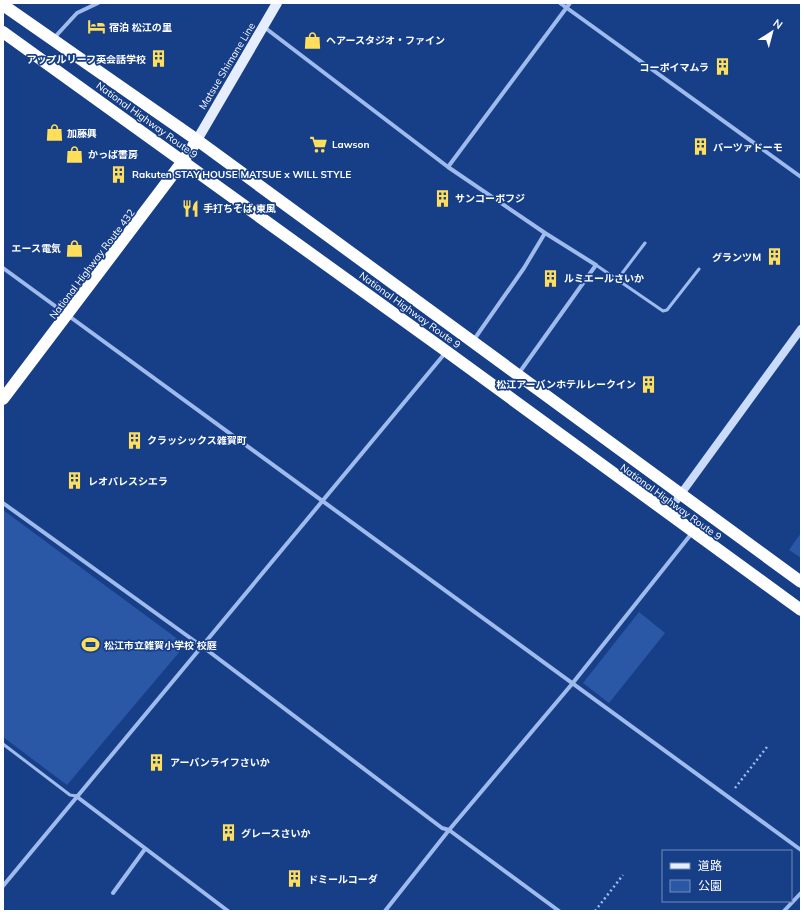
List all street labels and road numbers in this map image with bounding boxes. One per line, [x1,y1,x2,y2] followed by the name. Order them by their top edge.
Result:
[196,20,258,112] street label: Matsue Shimane Line
[94,79,200,161] street label: National Highway Route 9
[46,207,138,321] street label: National Highway Route 432
[357,269,463,351] street label: National Highway Route 9
[618,461,724,543] street label: National Highway Route 9

